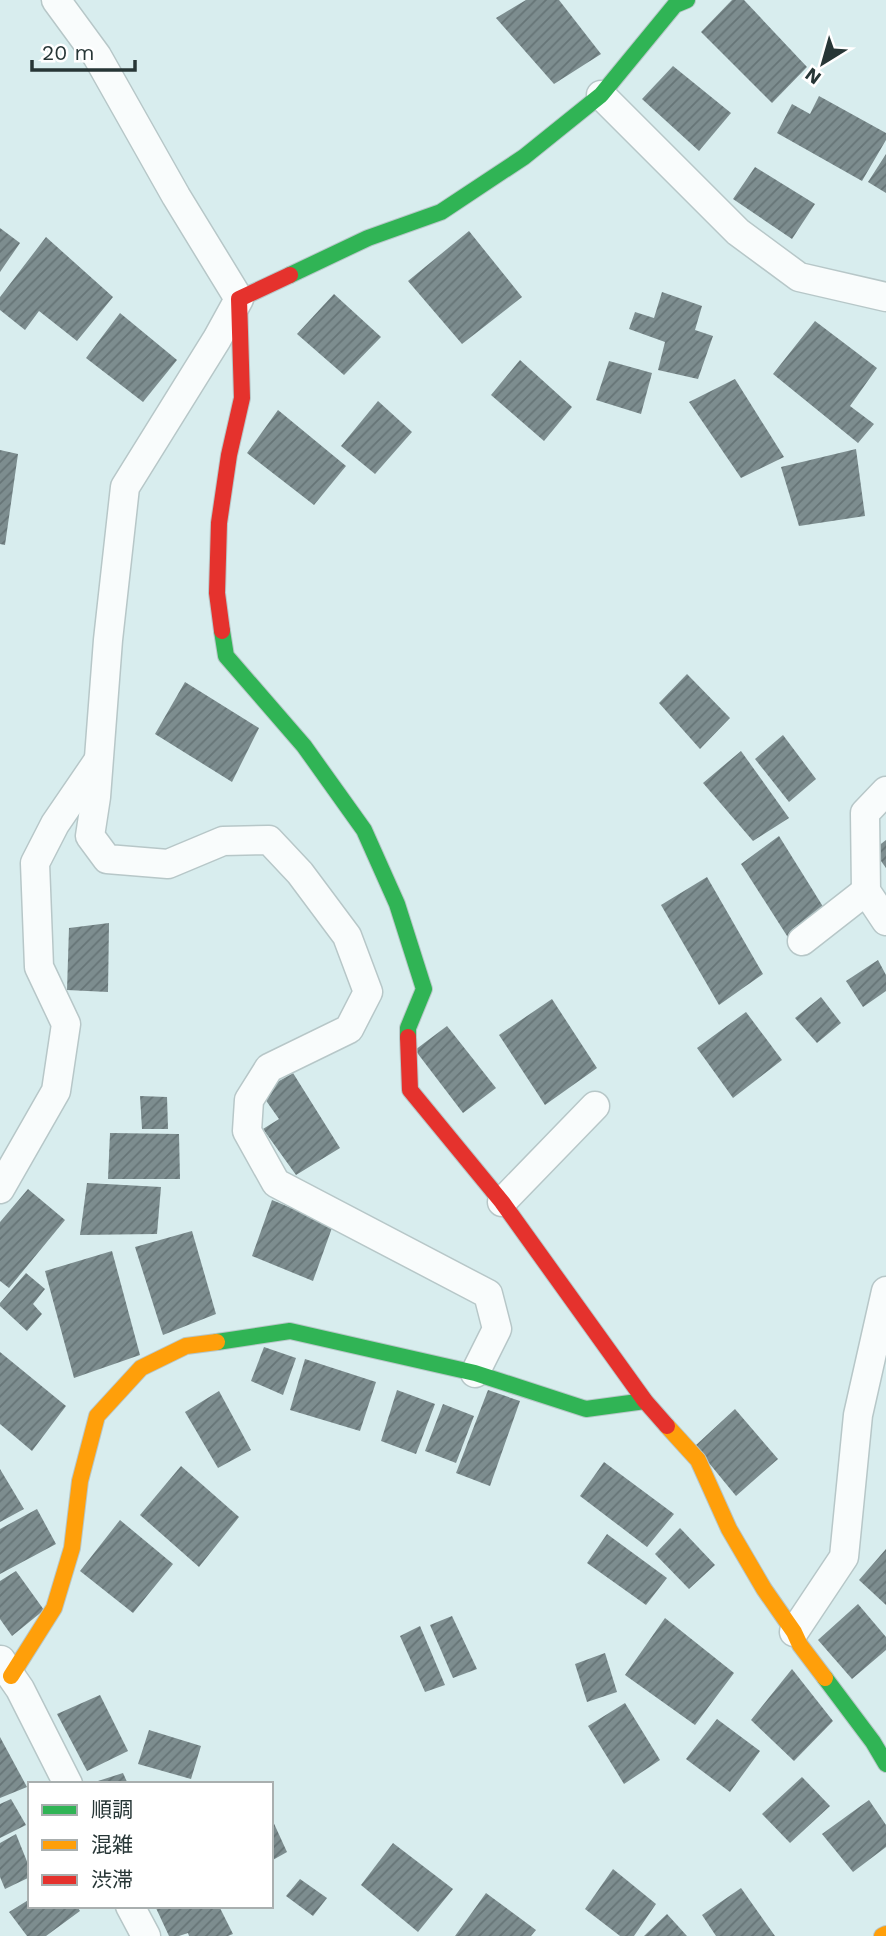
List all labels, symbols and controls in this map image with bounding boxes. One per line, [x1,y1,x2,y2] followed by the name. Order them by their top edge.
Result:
[32,28,135,72] scale bar
[788,28,858,98] north arrow
[42,40,94,65] text: 20 m
[801,63,826,90] text: N
[28,1782,273,1908] legend
[91,1797,133,1822] text: 順調
[91,1832,133,1857] text: 混雑
[91,1867,133,1892] text: 渋滞

